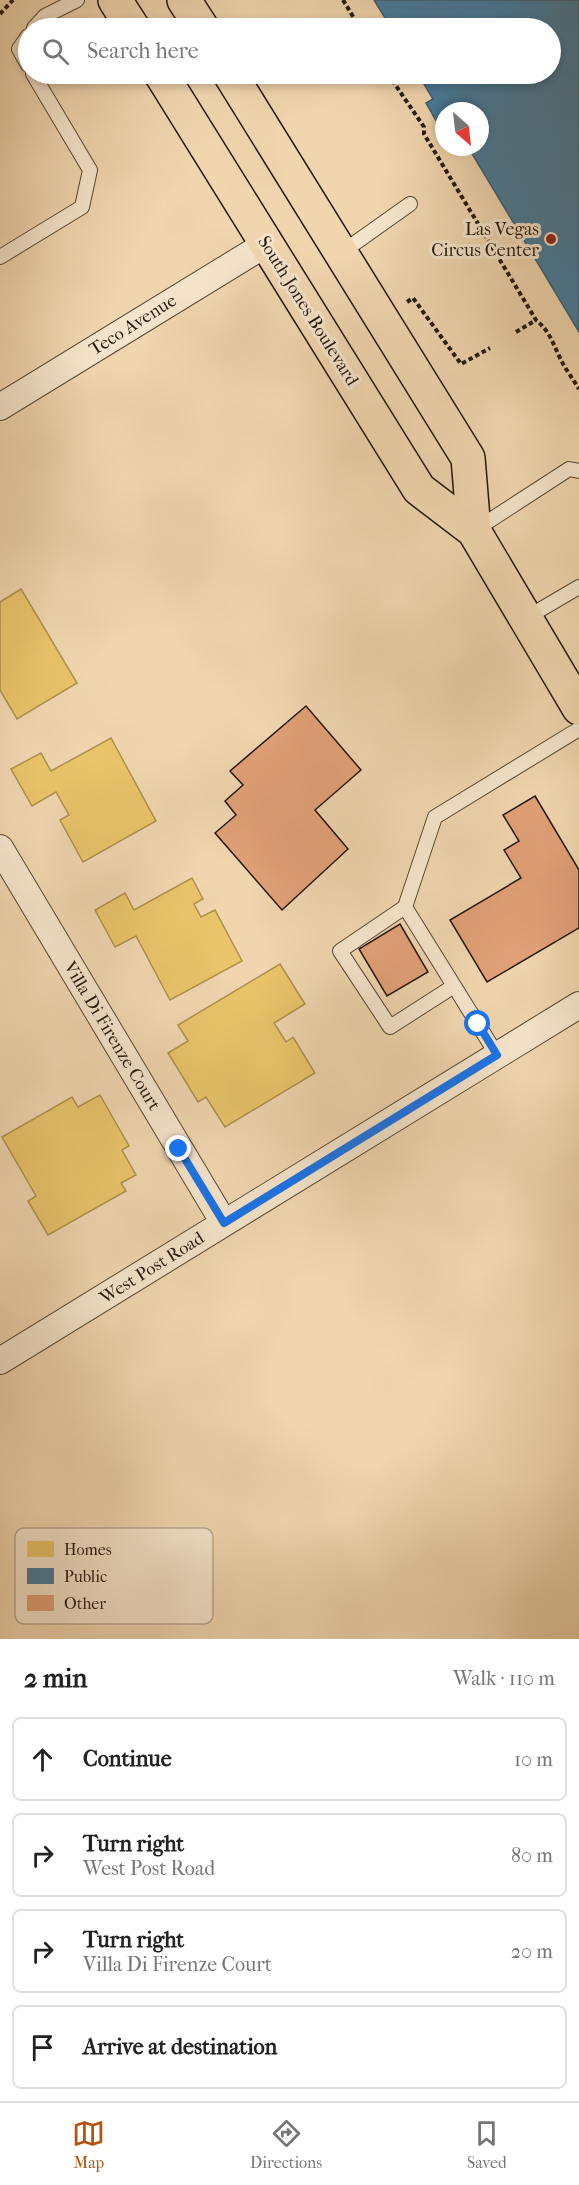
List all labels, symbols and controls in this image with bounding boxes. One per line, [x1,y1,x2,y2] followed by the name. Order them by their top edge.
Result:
[18,18,561,84] search box
[39,35,72,68] icon: search
[87,38,199,64] text: Search here
[435,102,489,156] north arrow
[431,219,539,261] place label: Las Vegas Circus Center
[253,232,363,390] street label: South Jones Boulevard
[544,232,558,246] marker: Las Vegas Circus Center
[86,290,180,360] street label: Teco Avenue
[59,957,165,1115] street label: Villa Di Firenze Court
[464,1010,490,1036] route start
[165,1135,191,1161] route end
[95,1227,208,1309] street label: West Post Road
[15,1528,213,1624] legend
[64,1540,112,1559] text: Homes
[64,1567,107,1586] text: Public
[64,1594,106,1613] text: Other
[24,1663,87,1694] text: 2 min
[453,1667,555,1690] text: Walk · 110 m
[26,1743,59,1776] icon: ahead
[83,1746,172,1772] text: Continue
[514,1748,553,1771] text: 10 m
[83,1831,184,1857] text: Turn right
[26,1839,59,1872] icon: right
[511,1844,553,1867] text: 80 m
[83,1857,215,1880] text: West Post Road
[83,1927,184,1953] text: Turn right
[26,1935,59,1968] icon: right
[511,1940,553,1963] text: 20 m
[83,1953,272,1976] text: Villa Di Firenze Court
[26,2031,59,2064] icon: arrive
[83,2034,277,2060] text: Arrive at destination
[72,2117,105,2172] tab: Map
[250,2117,322,2172] tab: Directions
[467,2117,507,2172] tab: Saved

